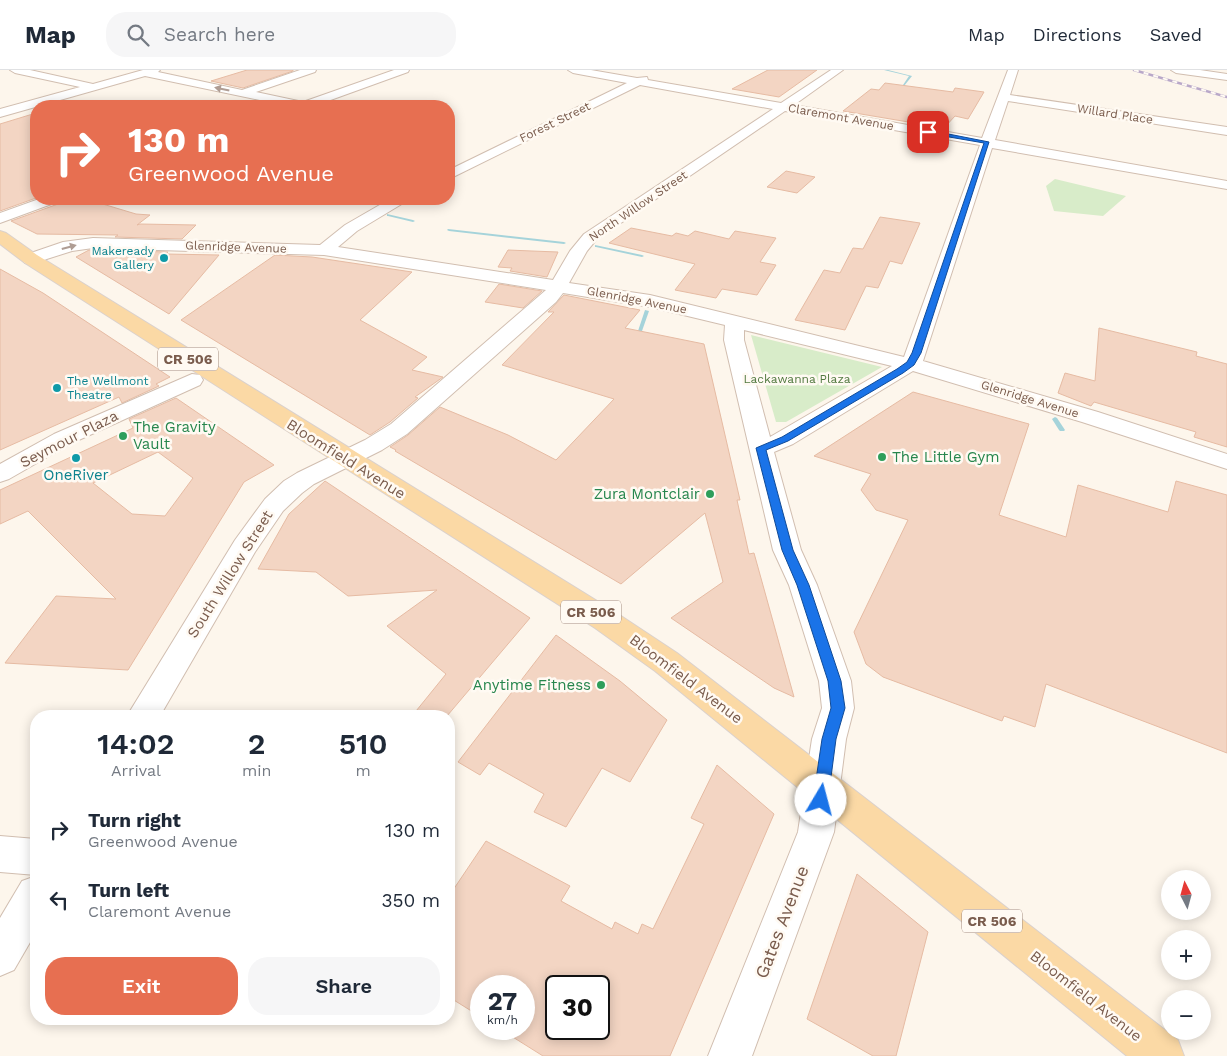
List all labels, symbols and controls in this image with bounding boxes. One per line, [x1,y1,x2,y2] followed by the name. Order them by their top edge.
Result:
[106,12,456,57] search box
[25,21,76,49] text: Map
[124,21,152,49] icon: search
[164,23,275,46] text: Search here
[968,24,1005,45] text: Map
[1033,24,1122,45] text: Directions
[1150,24,1202,45] text: Saved
[214,85,229,93] one-way arrow
[517,99,593,145] street label: Forest Street
[787,101,895,133] street label: Claremont Avenue
[1076,101,1154,127] street label: Willard Place
[907,111,949,153] pin
[914,118,942,146] icon: arrive
[128,119,229,161] text: 130 m
[45,120,110,185] icon: right
[128,161,334,186] text: Greenwood Avenue
[586,168,690,244] street label: North Willow Street
[185,238,287,256] street label: Glenridge Avenue
[62,242,77,250] one-way arrow
[91,244,155,272] place label: Makeready Gallery
[158,252,170,264] marker: Makeready Gallery
[586,283,688,317] street label: Glenridge Avenue
[158,348,218,370] road number: CR 506
[743,372,851,386] park label: Lackawanna Plaza
[67,374,149,402] place label: The Wellmont Theatre
[979,377,1081,421] street label: Glenridge Avenue
[51,382,63,394] marker: The Wellmont Theatre
[17,406,122,471] street label: Seymour Plaza
[283,415,409,503] street label: Bloomfield Avenue
[133,418,216,453] place label: The Gravity Vault
[117,430,129,442] marker: The Gravity Vault
[892,448,1000,466] place label: The Little Gym
[876,451,888,463] marker: The Little Gym
[70,452,82,464] marker: OneRiver
[43,466,109,484] place label: OneRiver
[594,485,700,503] place label: Zura Montclair
[704,488,716,500] marker: Zura Montclair
[183,506,277,641] street label: South Willow Street
[561,600,621,624] road number: CR 506
[626,631,746,727] street label: Bloomfield Avenue
[473,676,591,694] place label: Anytime Fitness
[595,679,607,691] marker: Anytime Fitness
[97,726,175,761] text: 14:02
[248,726,265,761] text: 2
[339,726,388,761] text: 510
[111,761,161,780] text: Arrival
[242,761,271,780] text: min
[356,761,371,780] text: m
[794,773,846,825] position arrow
[88,809,181,832] text: Turn right
[45,816,73,844] icon: right
[385,819,440,842] text: 130 m
[88,832,238,851] text: Greenwood Avenue
[750,862,813,981] street label: Gates Avenue
[1161,870,1211,920] north arrow
[1161,870,1211,1040] map controls
[88,879,169,902] text: Turn left
[45,886,73,914] icon: left
[381,889,440,912] text: 350 m
[88,902,231,921] text: Claremont Avenue
[962,909,1022,932] road number: CR 506
[1161,930,1211,980] button: +
[1027,947,1145,1045] street label: Bloomfield Avenue
[45,957,238,1015] button: Exit
[248,957,440,1015] button: Share
[545,975,610,1040] speed limit sign: 30
[488,987,517,1016] text: 27
[1161,990,1211,1040] button: −
[487,1013,518,1027] text: km/h

